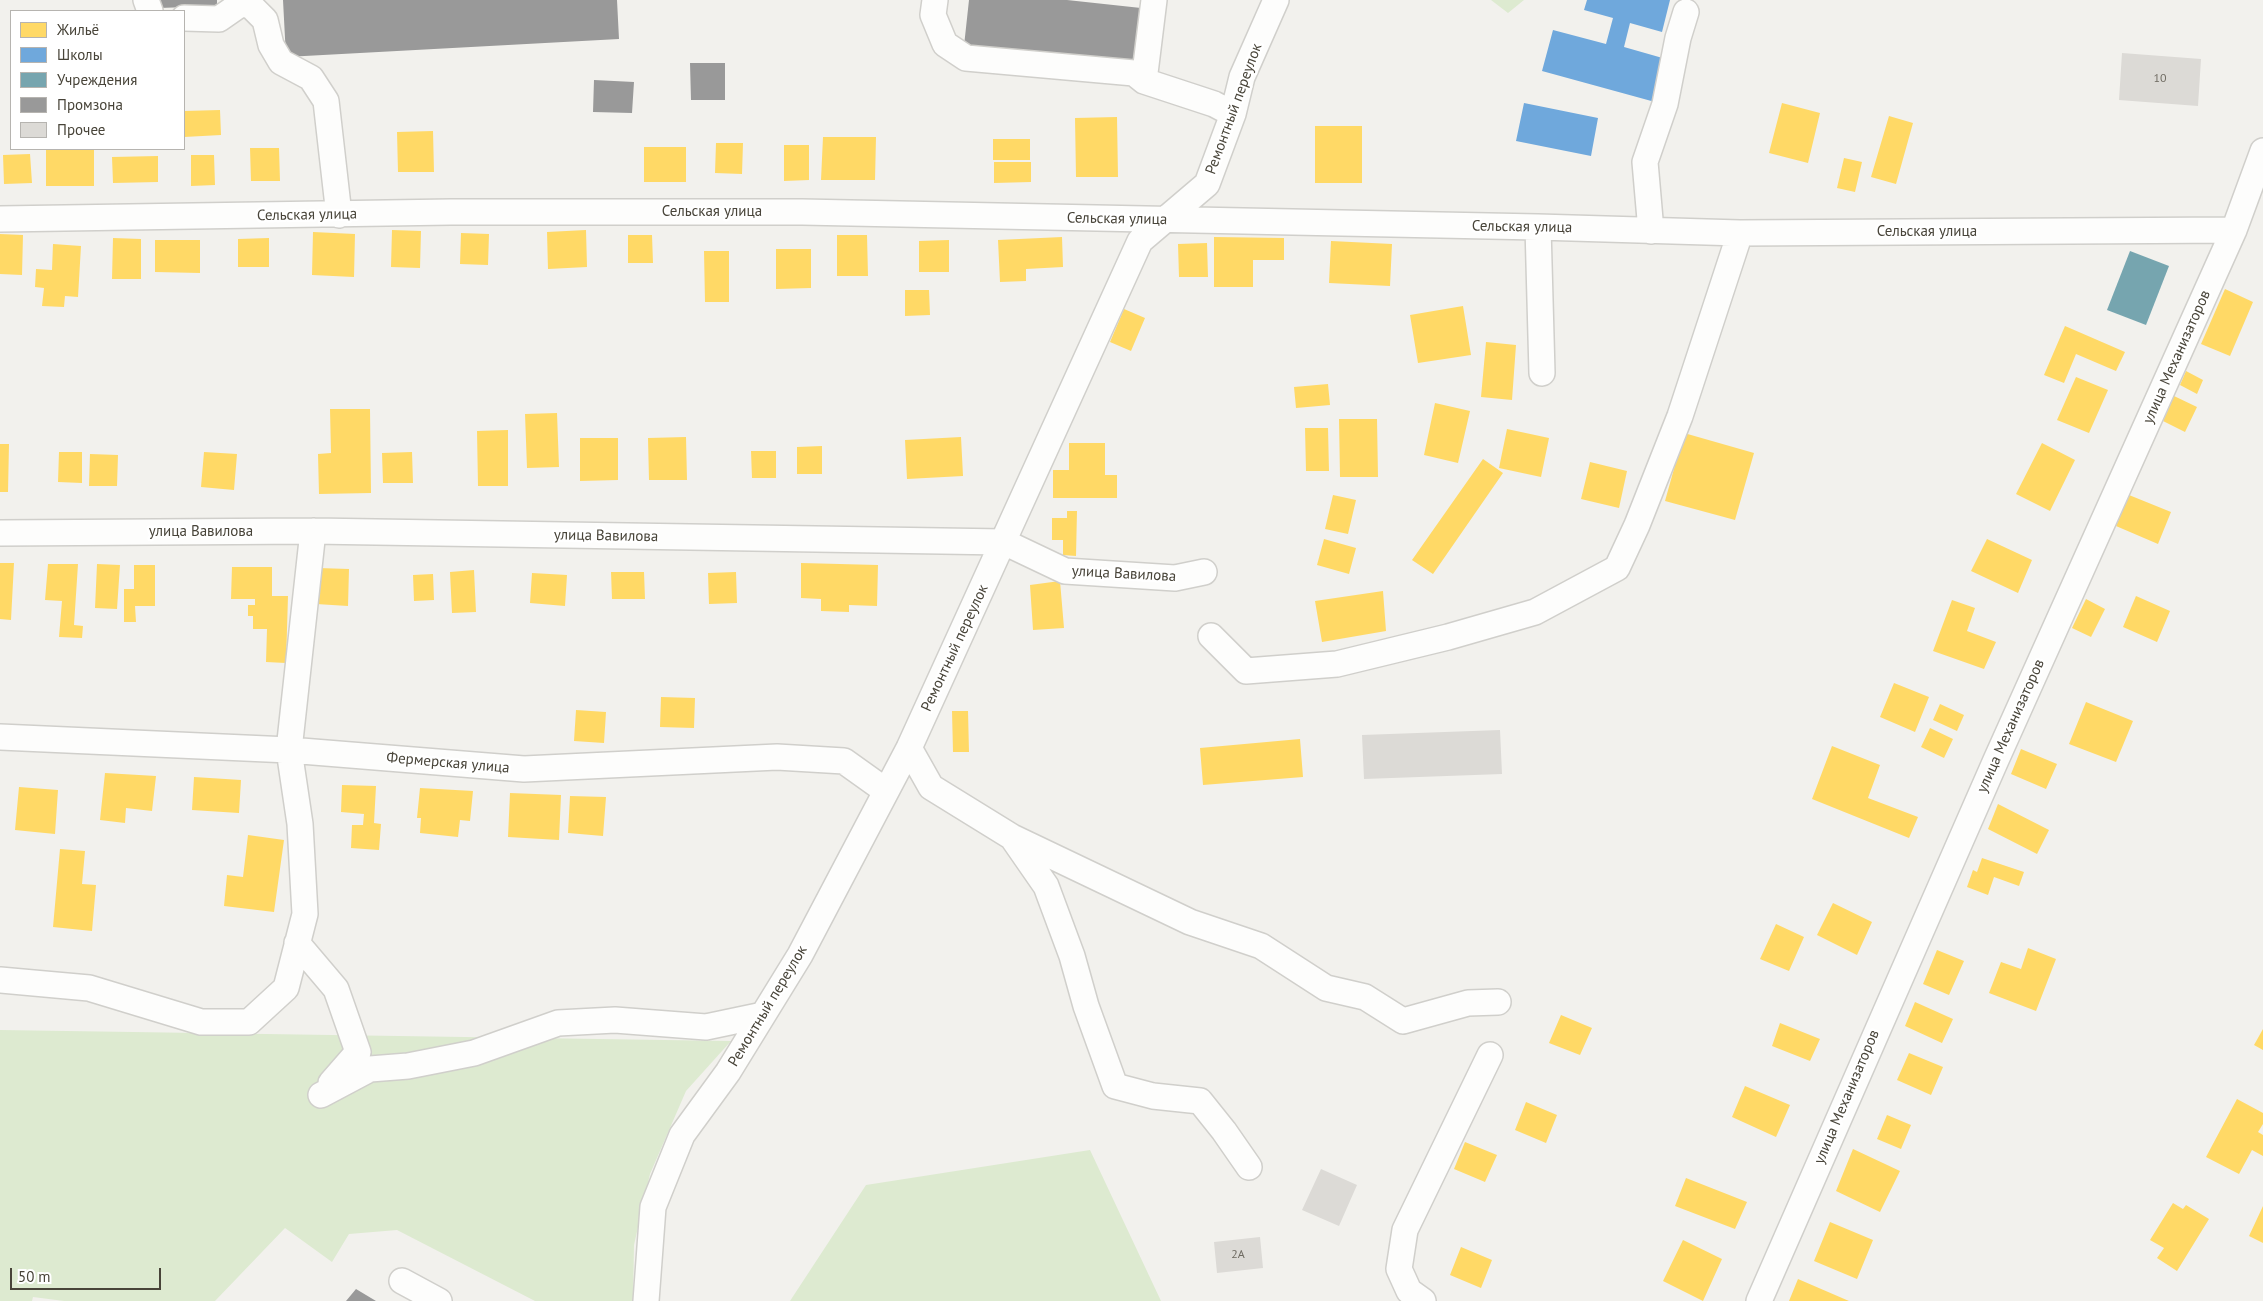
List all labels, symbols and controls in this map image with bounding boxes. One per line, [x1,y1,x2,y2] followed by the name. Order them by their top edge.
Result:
[10,10,185,150] legend
[57,20,99,39] text: Жильё
[1202,41,1266,177] street label: Ремонтный переулок
[57,45,103,64] text: Школы
[57,70,137,89] text: Учреждения
[2153,72,2167,86] house number: 10
[57,95,123,114] text: Промзона
[57,120,105,139] text: Прочее
[662,203,762,221] street label: Сельская улица
[257,205,357,225] street label: Сельская улица
[1067,209,1167,229] street label: Сельская улица
[1472,217,1572,237] street label: Сельская улица
[1877,223,1977,241] street label: Сельская улица
[2139,287,2215,427] street label: улица Механизаторов
[149,523,253,541] street label: улица Вавилова
[554,526,658,546] street label: улица Вавилова
[1071,562,1177,586] street label: улица Вавилова
[918,582,992,714] street label: Ремонтный переулок
[1973,656,2049,796] street label: улица Механизаторов
[386,749,510,777] street label: Фермерская улица
[725,942,811,1070] street label: Ремонтный переулок
[1811,1027,1883,1167] street label: улица Механизаторов
[1231,1248,1245,1262] house number: 2А
[12,1258,164,1290] scale bar
[18,1267,51,1286] text: 50 m

